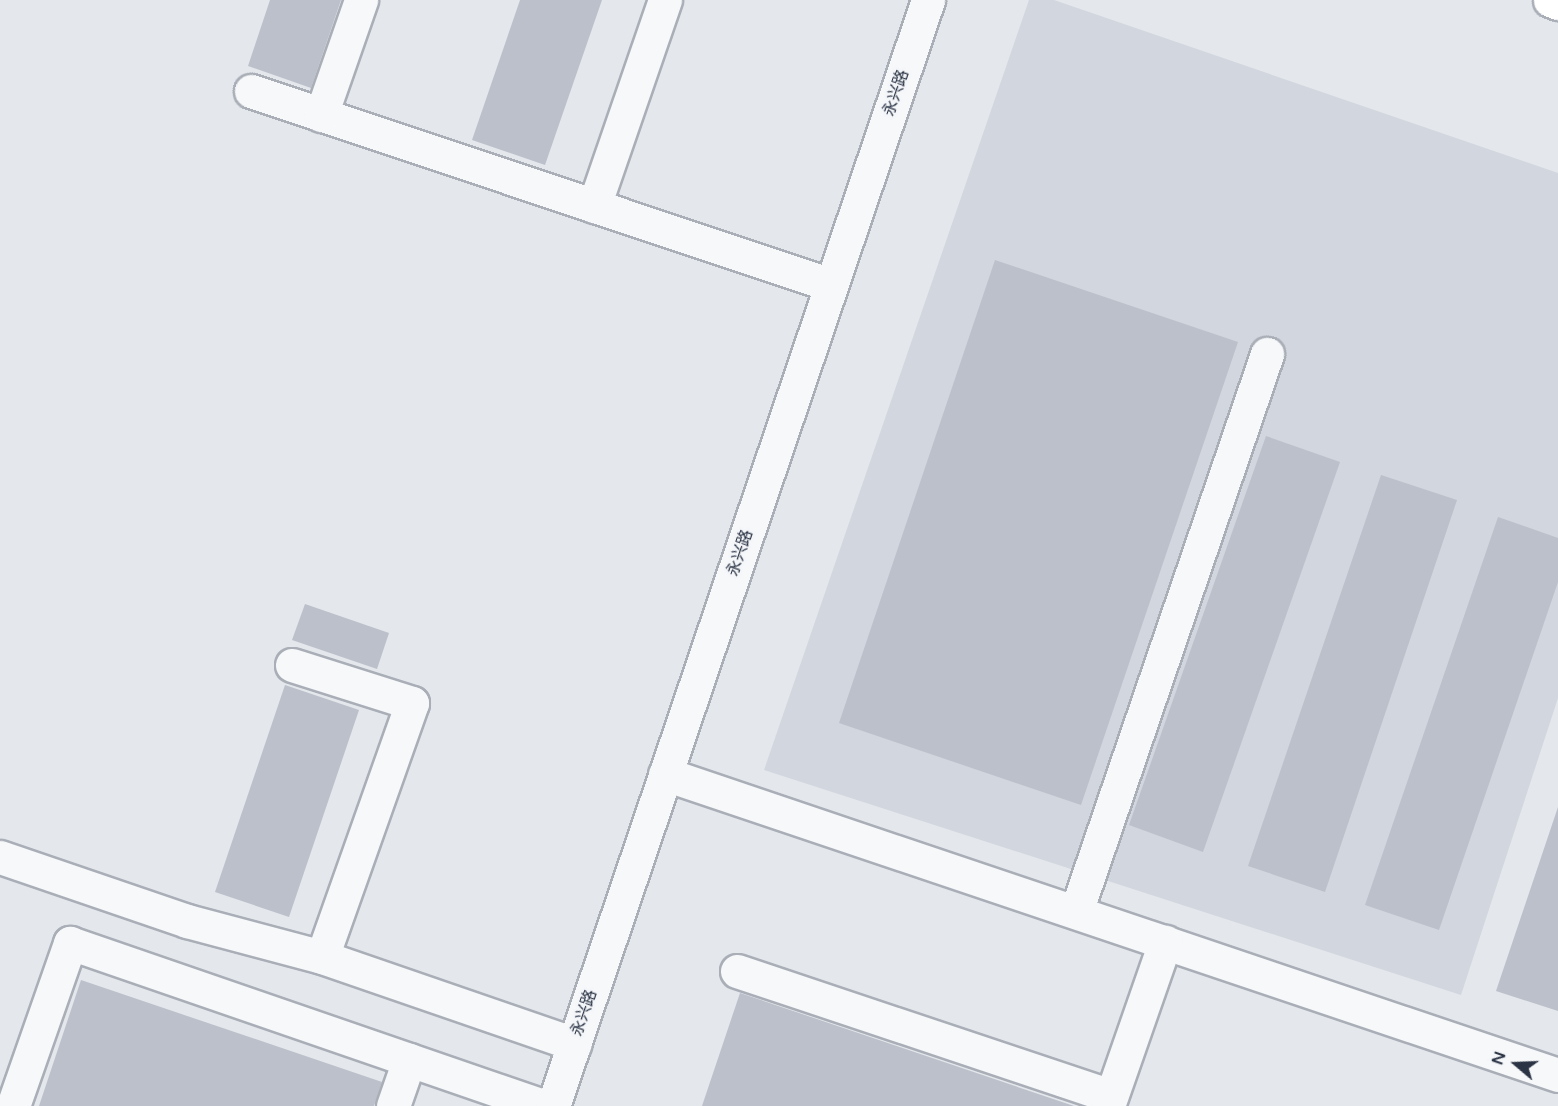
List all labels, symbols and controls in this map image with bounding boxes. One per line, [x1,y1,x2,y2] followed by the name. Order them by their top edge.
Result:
[879,67,913,119] street label: 永兴路
[723,527,757,579] street label: 永兴路
[567,987,601,1039] street label: 永兴路
[1486,1034,1546,1094] north arrow
[1487,1049,1511,1067] text: N

